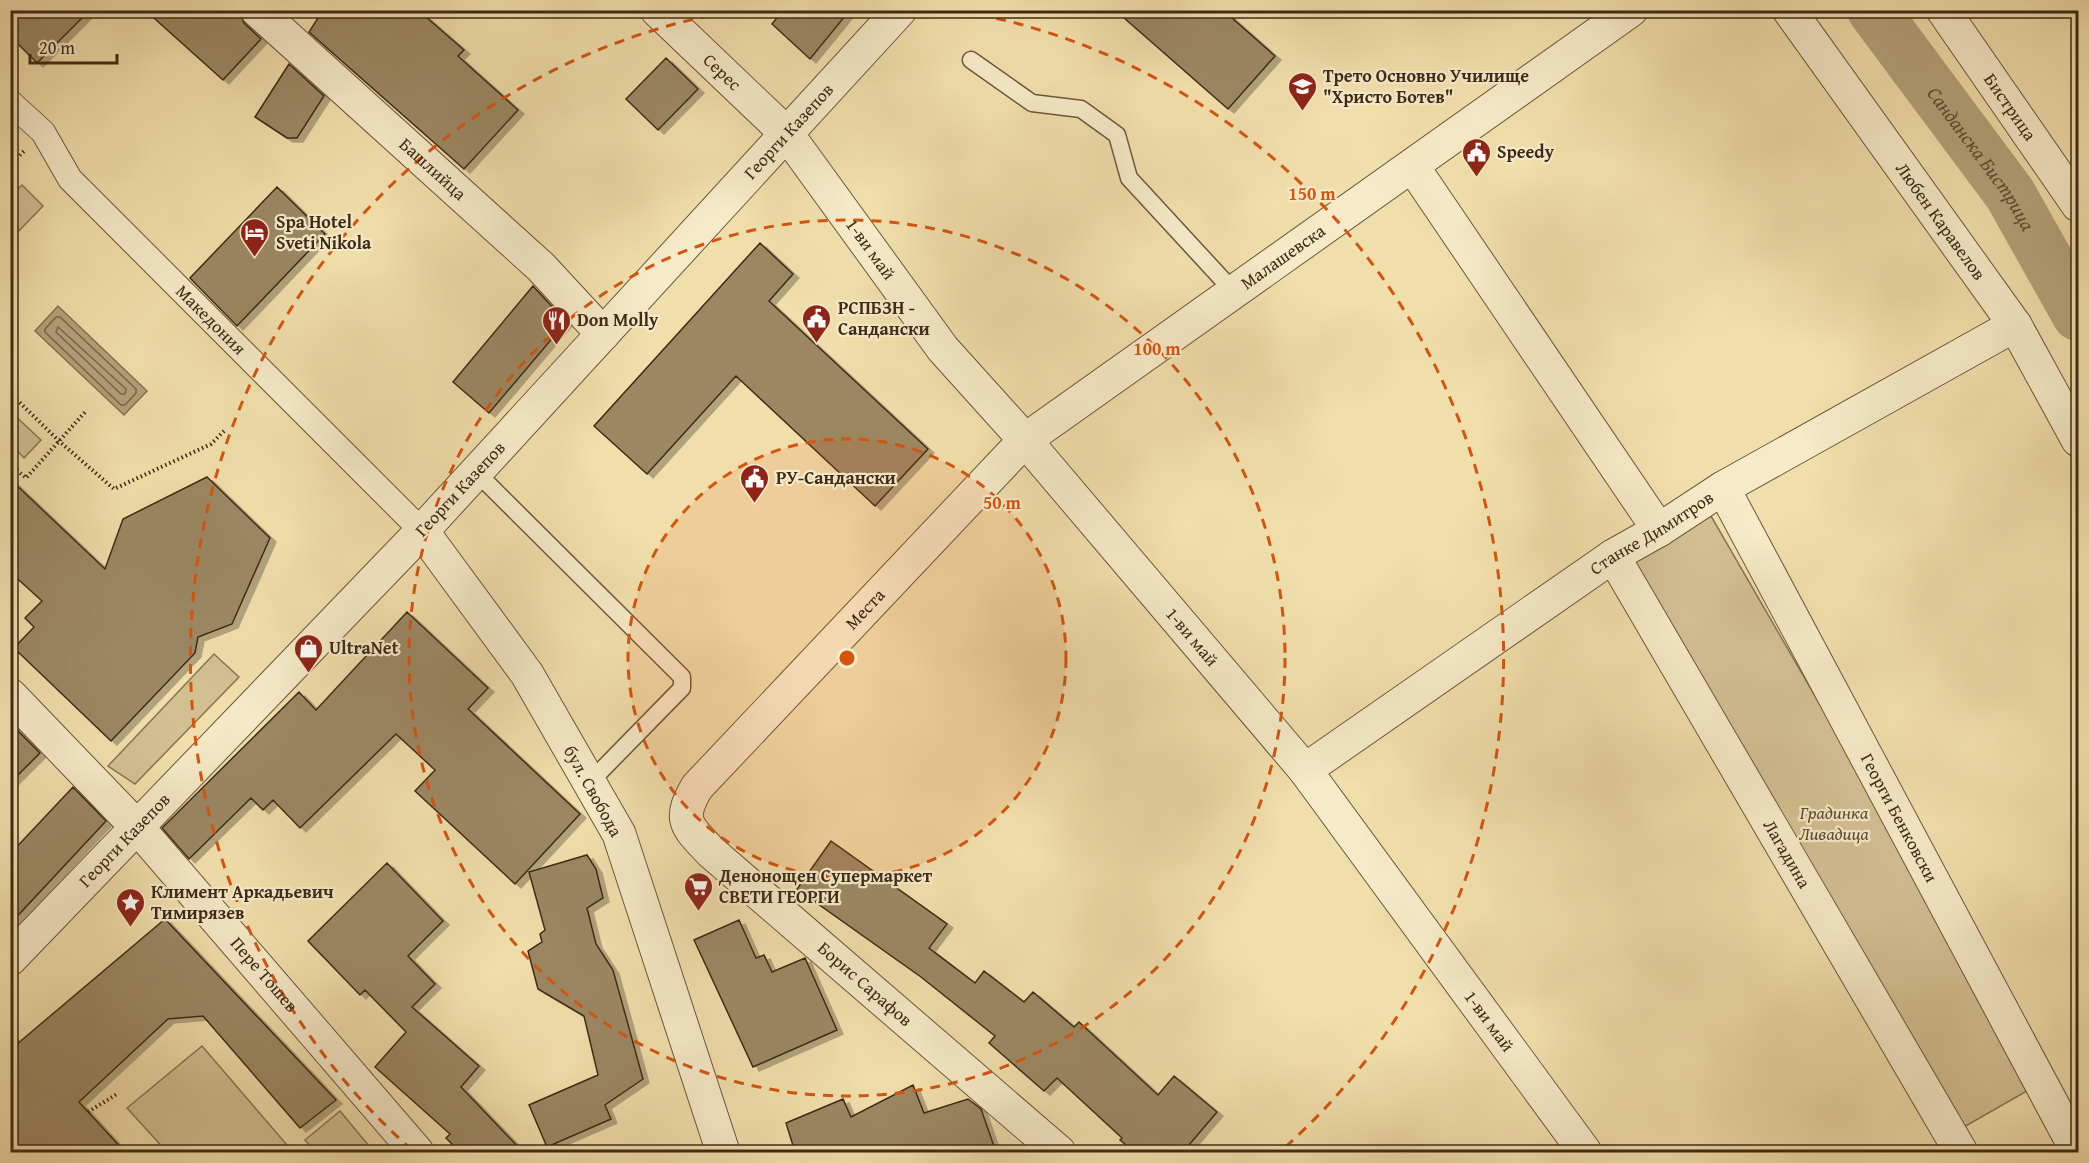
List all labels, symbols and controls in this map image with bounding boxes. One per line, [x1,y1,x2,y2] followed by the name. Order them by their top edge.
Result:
[30,27,117,65] scale bar
[39,34,75,61] text: 20 m
[697,47,748,97] street label: Серес
[1323,62,1529,110] place label: Трето Основно Училище "Христо Ботев"
[1978,67,2044,146] street label: Бистрица
[1286,70,1318,112] school or university icon: Трето Основно Училище "Христо Ботев"
[737,77,840,185] street label: Георги Казепов
[1921,80,2043,236] water label: Санданска Бистрица
[393,131,473,207] street label: Башлийца
[1460,136,1492,178] public building icon: Speedy
[1497,138,1555,165] place label: Speedy
[1889,156,1993,286] street label: Любен Каравелов
[1288,180,1336,207] text: 150 m
[276,208,372,256] place label: Spa Hotel Sveti Nikola
[839,212,903,286] street label: 1-ви май
[239,216,271,258] hotel icon: Spa Hotel Sveti Nikola
[1235,217,1331,296] street label: Малашевска
[170,278,253,361] street label: Македония
[838,294,930,342] place label: РСПБЗН - Сандански
[801,302,833,344] public building icon: РСПБЗН - Сандански
[540,304,572,346] restaurant icon: Don Molly
[577,306,659,333] place label: Don Molly
[1133,335,1181,362] text: 100 m
[408,435,511,543] street label: Георги Казепов
[739,462,771,504] public building icon: РУ-Сандански
[776,464,896,491] place label: РУ-Сандански
[1584,484,1719,581] street label: Станке Димитров
[983,489,1022,516] text: 50 m
[839,582,891,635] street label: Места
[1159,601,1226,672] street label: 1-ви май
[292,632,324,674] shop icon: UltraNet
[329,634,399,661] place label: UltraNet
[837,648,857,668] centre of rings
[557,740,630,842] street label: бул. Свобода
[1854,748,1945,887] street label: Георги Бенковски
[72,786,176,893] street label: Георги Казепов
[1799,799,1870,847] park label: Градинка Ливадица
[1757,814,1818,894] street label: Лагадина
[718,862,932,910] place label: Денонощен Супермаркет СВЕТИ ГЕОРГИ
[682,870,714,912] supermarket icon: Денонощен Супермаркет СВЕТИ ГЕОРГИ
[151,878,334,926] place label: Климент Аркадьевич Тимирязев
[114,886,146,928] place icon: Климент Аркадьевич Тимирязев
[224,930,305,1018] street label: Пере Тошев
[812,935,919,1033] street label: Борис Сарафов
[1458,984,1521,1058] street label: 1-ви май

